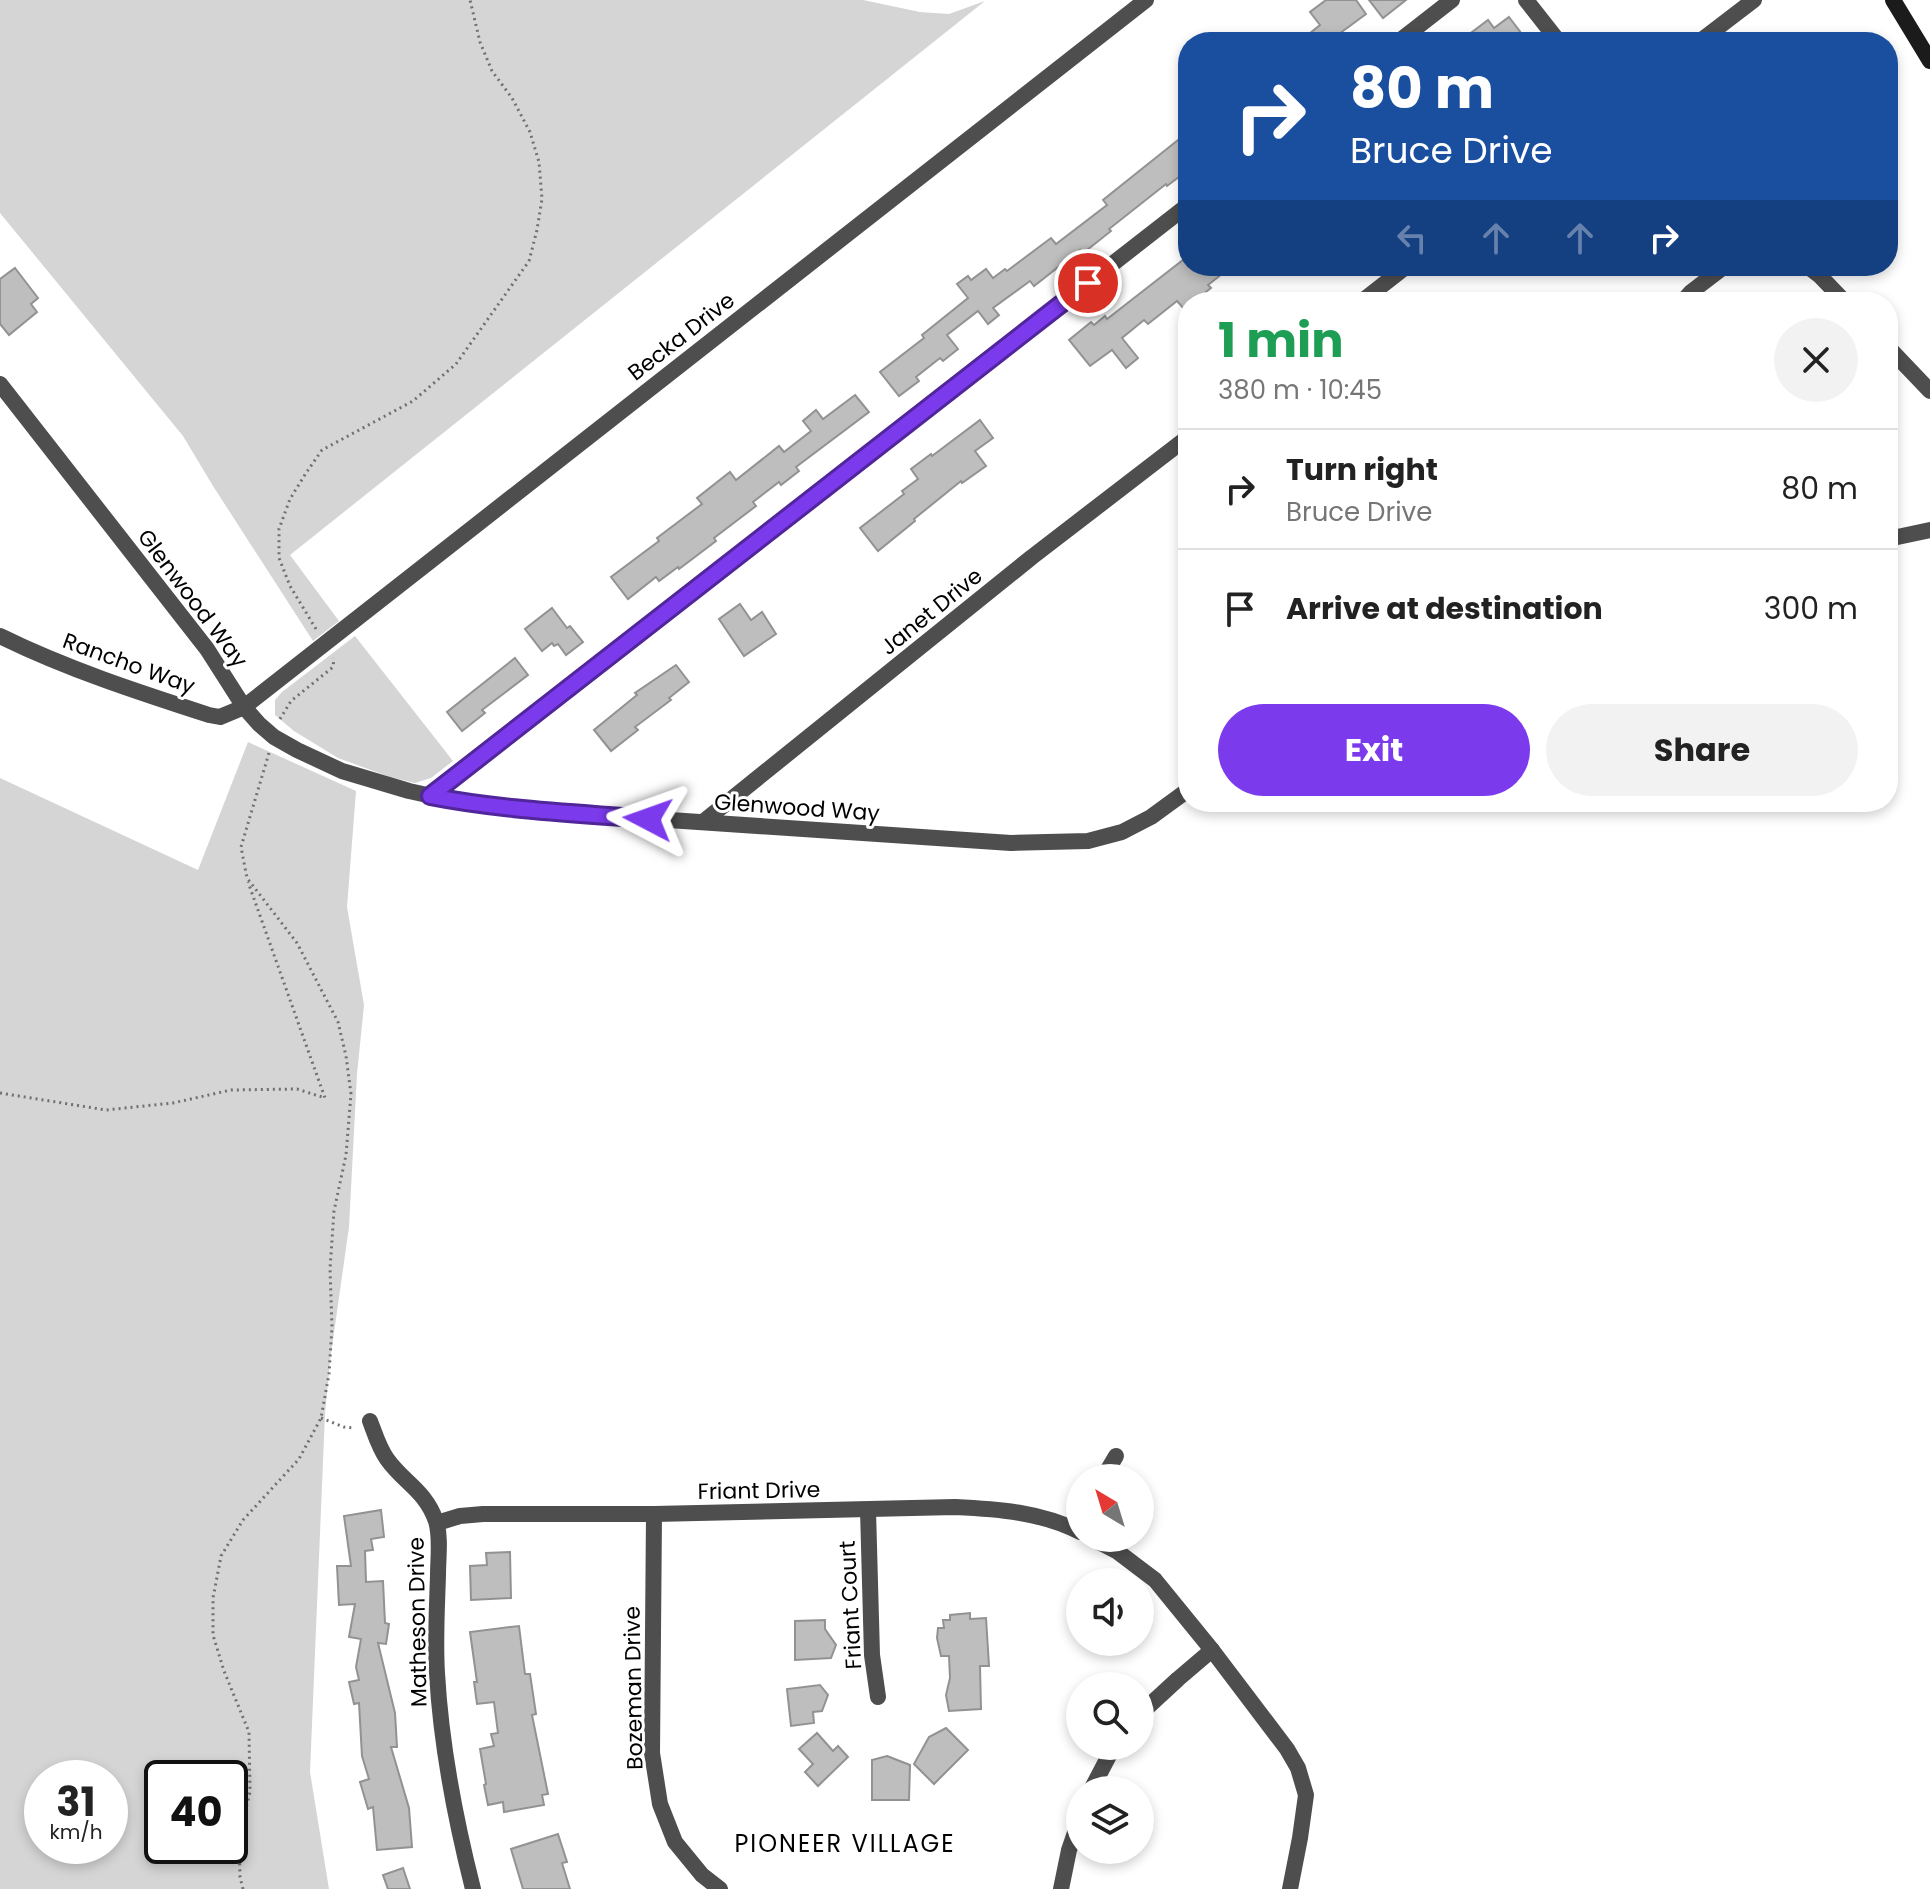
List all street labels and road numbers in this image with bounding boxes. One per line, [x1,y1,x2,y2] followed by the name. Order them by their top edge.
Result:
[621,285,741,388] street label: Becka Drive
[130,523,255,674] street label: Glenwood Way
[874,561,989,662] street label: Janet Drive
[58,625,200,702] street label: Rancho Way
[713,786,881,829] street label: Glenwood Way
[697,1474,821,1507] street label: Friant Drive
[401,1537,434,1707] street label: Matheson Drive
[832,1540,869,1670] street label: Friant Court
[617,1606,650,1770] street label: Bozeman Drive

